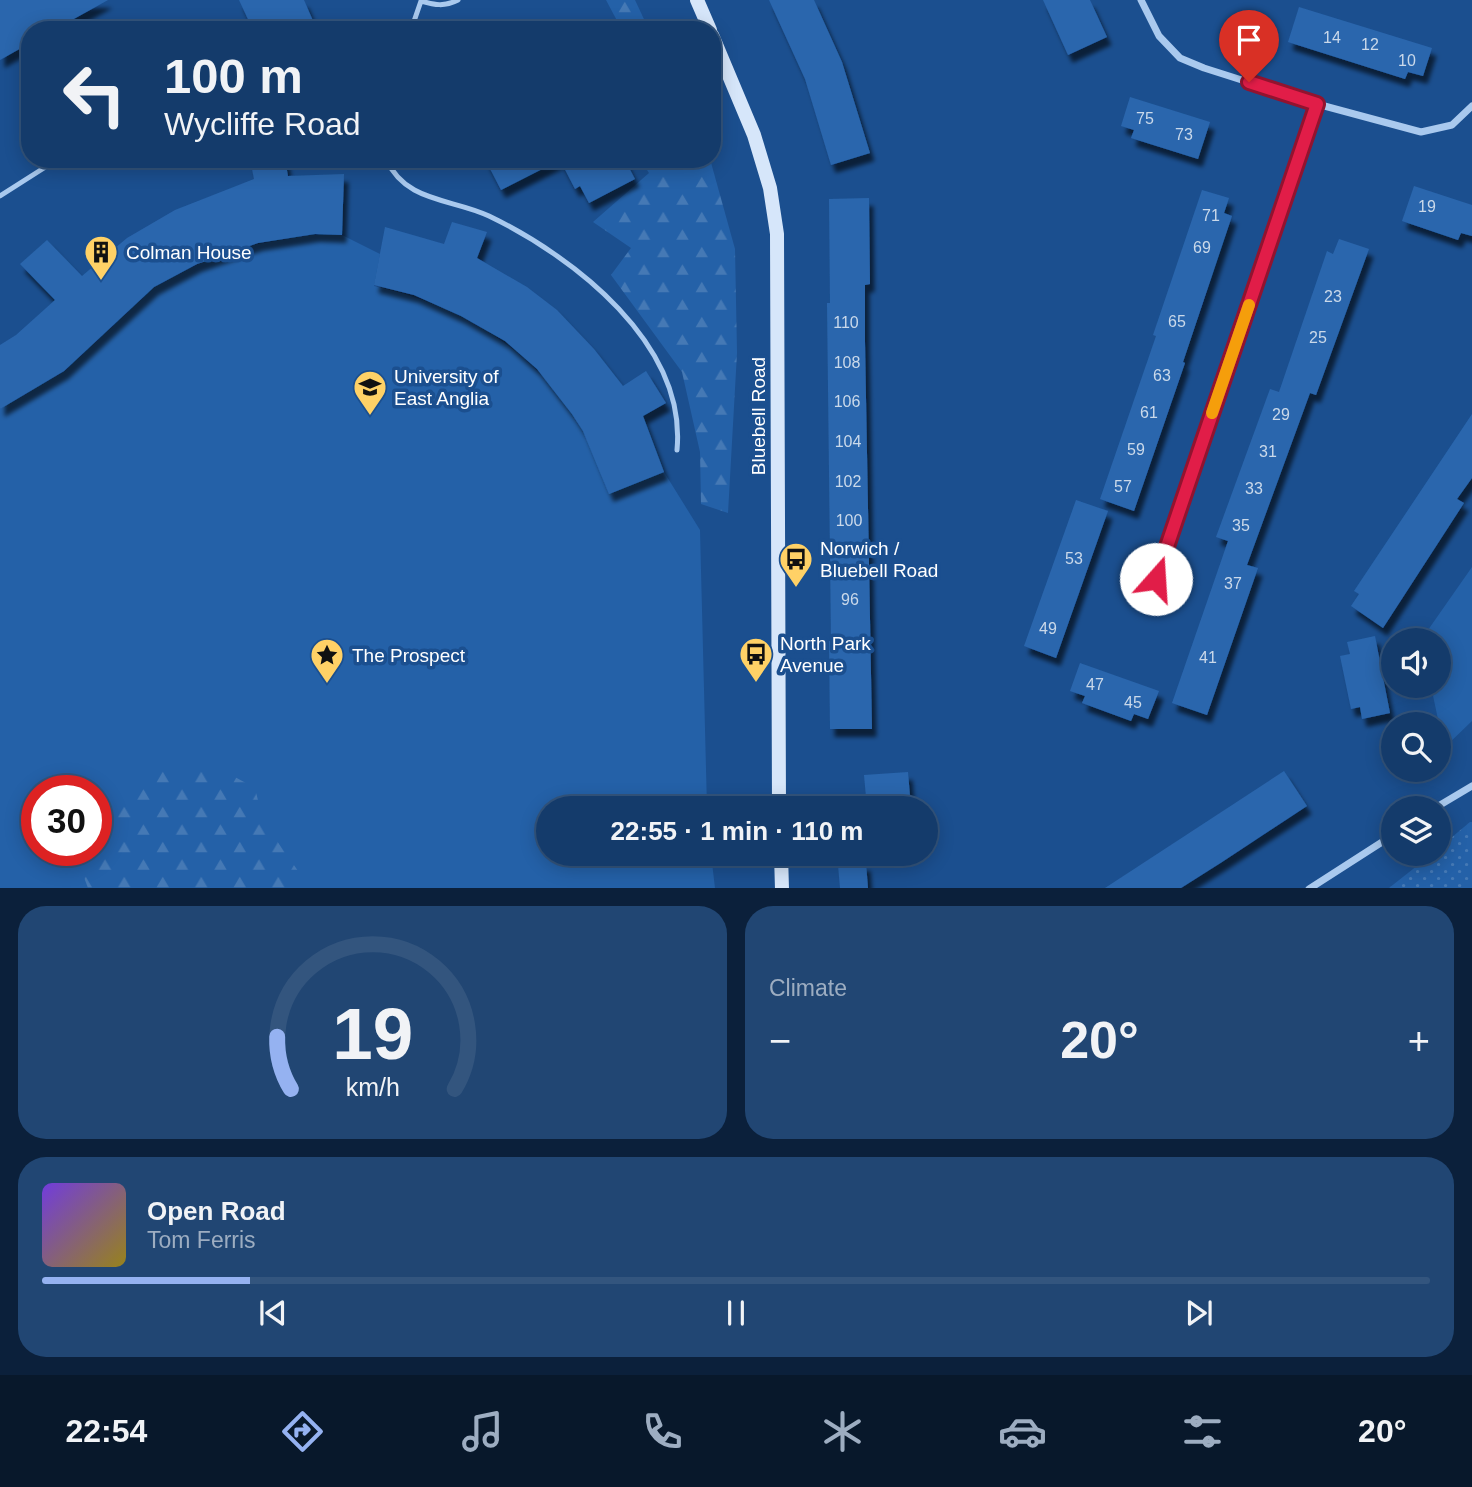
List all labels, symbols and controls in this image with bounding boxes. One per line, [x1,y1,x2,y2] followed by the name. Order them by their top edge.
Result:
[1219,10,1279,82] pin
[1230,21,1268,59] icon: arrive
[1323,29,1341,46] house number: 14
[1361,36,1379,53] house number: 12
[49,49,140,140] icon: left
[164,49,303,103] text: 100 m
[1398,52,1416,69] house number: 10
[164,106,361,142] text: Wycliffe Road
[1136,110,1154,127] house number: 75
[1175,126,1193,143] house number: 73
[1418,198,1436,215] house number: 19
[1202,207,1220,224] house number: 71
[82,233,120,282] building icon: Colman House
[1193,239,1211,256] house number: 69
[126,242,252,263] place label: Colman House
[1324,288,1342,305] house number: 23
[1168,313,1186,330] house number: 65
[833,314,859,331] house number: 110
[1309,329,1327,346] house number: 25
[834,354,860,371] house number: 108
[748,357,769,475] street label: Bluebell Road
[394,366,499,409] place label: University of East Anglia
[1153,367,1171,384] house number: 63
[351,368,389,417] school or university icon: University of East Anglia
[834,393,860,410] house number: 106
[1140,404,1158,421] house number: 61
[1272,406,1290,423] house number: 29
[835,433,861,450] house number: 104
[1127,441,1145,458] house number: 59
[1259,443,1277,460] house number: 31
[835,473,861,490] house number: 102
[1114,478,1132,495] house number: 57
[1245,480,1263,497] house number: 33
[836,512,862,529] house number: 100
[1232,517,1250,534] house number: 35
[820,538,938,581] place label: Norwich / Bluebell Road
[777,540,815,589] bus stop icon: Norwich / Bluebell Road
[1119,542,1193,616] position arrow
[1065,550,1083,567] house number: 53
[1224,575,1242,592] house number: 37
[841,591,859,608] house number: 96
[1039,620,1057,637] house number: 49
[1381,628,1451,866] map controls
[1381,628,1451,698] button: sound
[780,633,871,676] place label: North Park Avenue
[737,635,775,684] bus stop icon: North Park Avenue
[308,636,346,685] place icon: The Prospect
[352,645,466,666] place label: The Prospect
[1199,649,1217,666] house number: 41
[1086,676,1104,693] house number: 47
[1124,694,1142,711] house number: 45
[1381,712,1451,782] button: search
[21,775,112,866] speed limit sign: 30
[1381,796,1451,866] button: layers
[611,816,863,846] text: 22:55 · 1 min · 110 m
[769,975,847,1001] text: Climate
[332,993,413,1074] text: 19
[1060,1011,1139,1069] text: 20°
[769,1020,791,1062] text: −
[1408,1020,1430,1062] text: +
[345,1072,400,1100] text: km/h
[147,1196,286,1226] text: Open Road
[147,1227,256,1253] text: Tom Ferris
[254,1294,292,1332] icon: previous
[717,1294,755,1332] icon: pause
[1180,1294,1218,1332] icon: next
[278,1407,327,1456] icon: directions
[458,1407,507,1456] icon: music
[638,1407,687,1456] icon: phone
[818,1407,867,1456] icon: climate
[998,1407,1047,1456] icon: car
[1178,1407,1227,1456] icon: filters
[65,1413,147,1449] text: 22:54
[1358,1413,1407,1449] text: 20°

